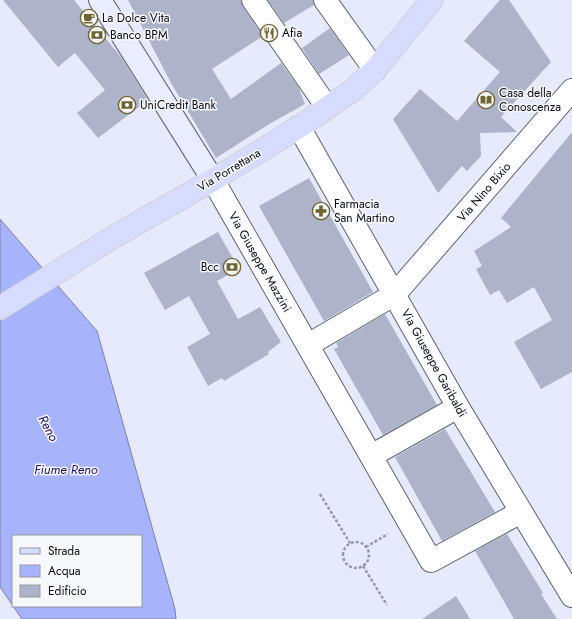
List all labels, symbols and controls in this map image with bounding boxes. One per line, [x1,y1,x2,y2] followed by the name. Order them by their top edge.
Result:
[79,8,99,28] cafe icon: La Dolce Vita
[102,9,170,27] place label: La Dolce Vita
[259,23,279,43] restaurant icon: Afia
[282,24,302,42] place label: Afia
[87,25,107,45] bank icon: Banco BPM
[110,26,168,44] place label: Banco BPM
[499,84,561,116] place label: Casa della Conoscenza
[476,90,496,110] library icon: Casa della Conoscenza
[117,95,137,115] bank icon: UniCredit Bank
[140,96,216,114] place label: UniCredit Bank
[194,144,264,196] street label: Via Porrettana
[453,158,515,226] street label: Via Nino Bixio
[334,195,395,227] place label: Farmacia San Martino
[311,201,331,221] pharmacy icon: Farmacia San Martino
[224,209,296,315] street label: Via Giuseppe Mazzini
[222,257,242,277] bank icon: Bcc
[201,258,219,276] place label: Bcc
[397,306,471,420] street label: Via Giuseppe Garibaldi
[34,412,63,445] water label: Reno
[34,460,98,479] water label: Fiume Reno
[12,535,142,607] legend
[48,542,80,560] text: Strada
[48,562,81,580] text: Acqua
[48,582,87,600] text: Edificio

